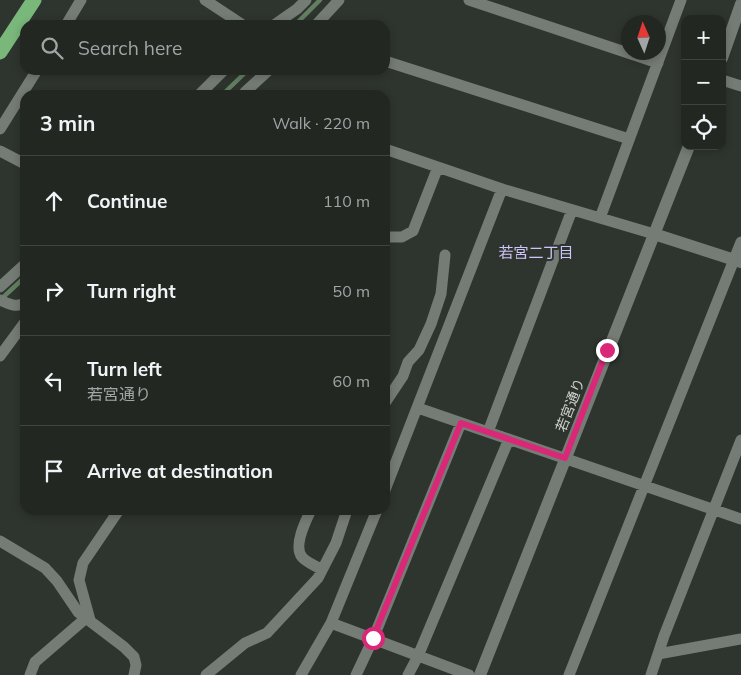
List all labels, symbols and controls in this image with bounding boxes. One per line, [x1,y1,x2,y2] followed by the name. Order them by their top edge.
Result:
[621,15,666,60] north arrow
[681,15,726,150] map controls
[681,15,726,60] button: +
[20,20,390,75] search box
[38,34,66,62] icon: search
[78,36,182,60] text: Search here
[681,60,726,105] button: −
[681,105,726,150] button: locate
[40,110,95,136] text: 3 min
[272,113,370,133] text: Walk · 220 m
[40,187,68,215] icon: ahead
[87,189,167,213] text: Continue
[323,191,370,211] text: 110 m
[498,243,574,262] district label: 若宮二丁目
[40,277,68,305] icon: right
[87,279,176,303] text: Turn right
[333,281,370,301] text: 50 m
[596,339,619,362] route end
[87,357,162,381] text: Turn left
[40,367,68,395] icon: left
[333,371,370,391] text: 60 m
[552,376,588,434] street label: 若宮通り
[87,384,151,404] text: 若宮通り
[40,457,68,485] icon: arrive
[87,459,273,483] text: Arrive at destination
[362,627,385,650] route start

